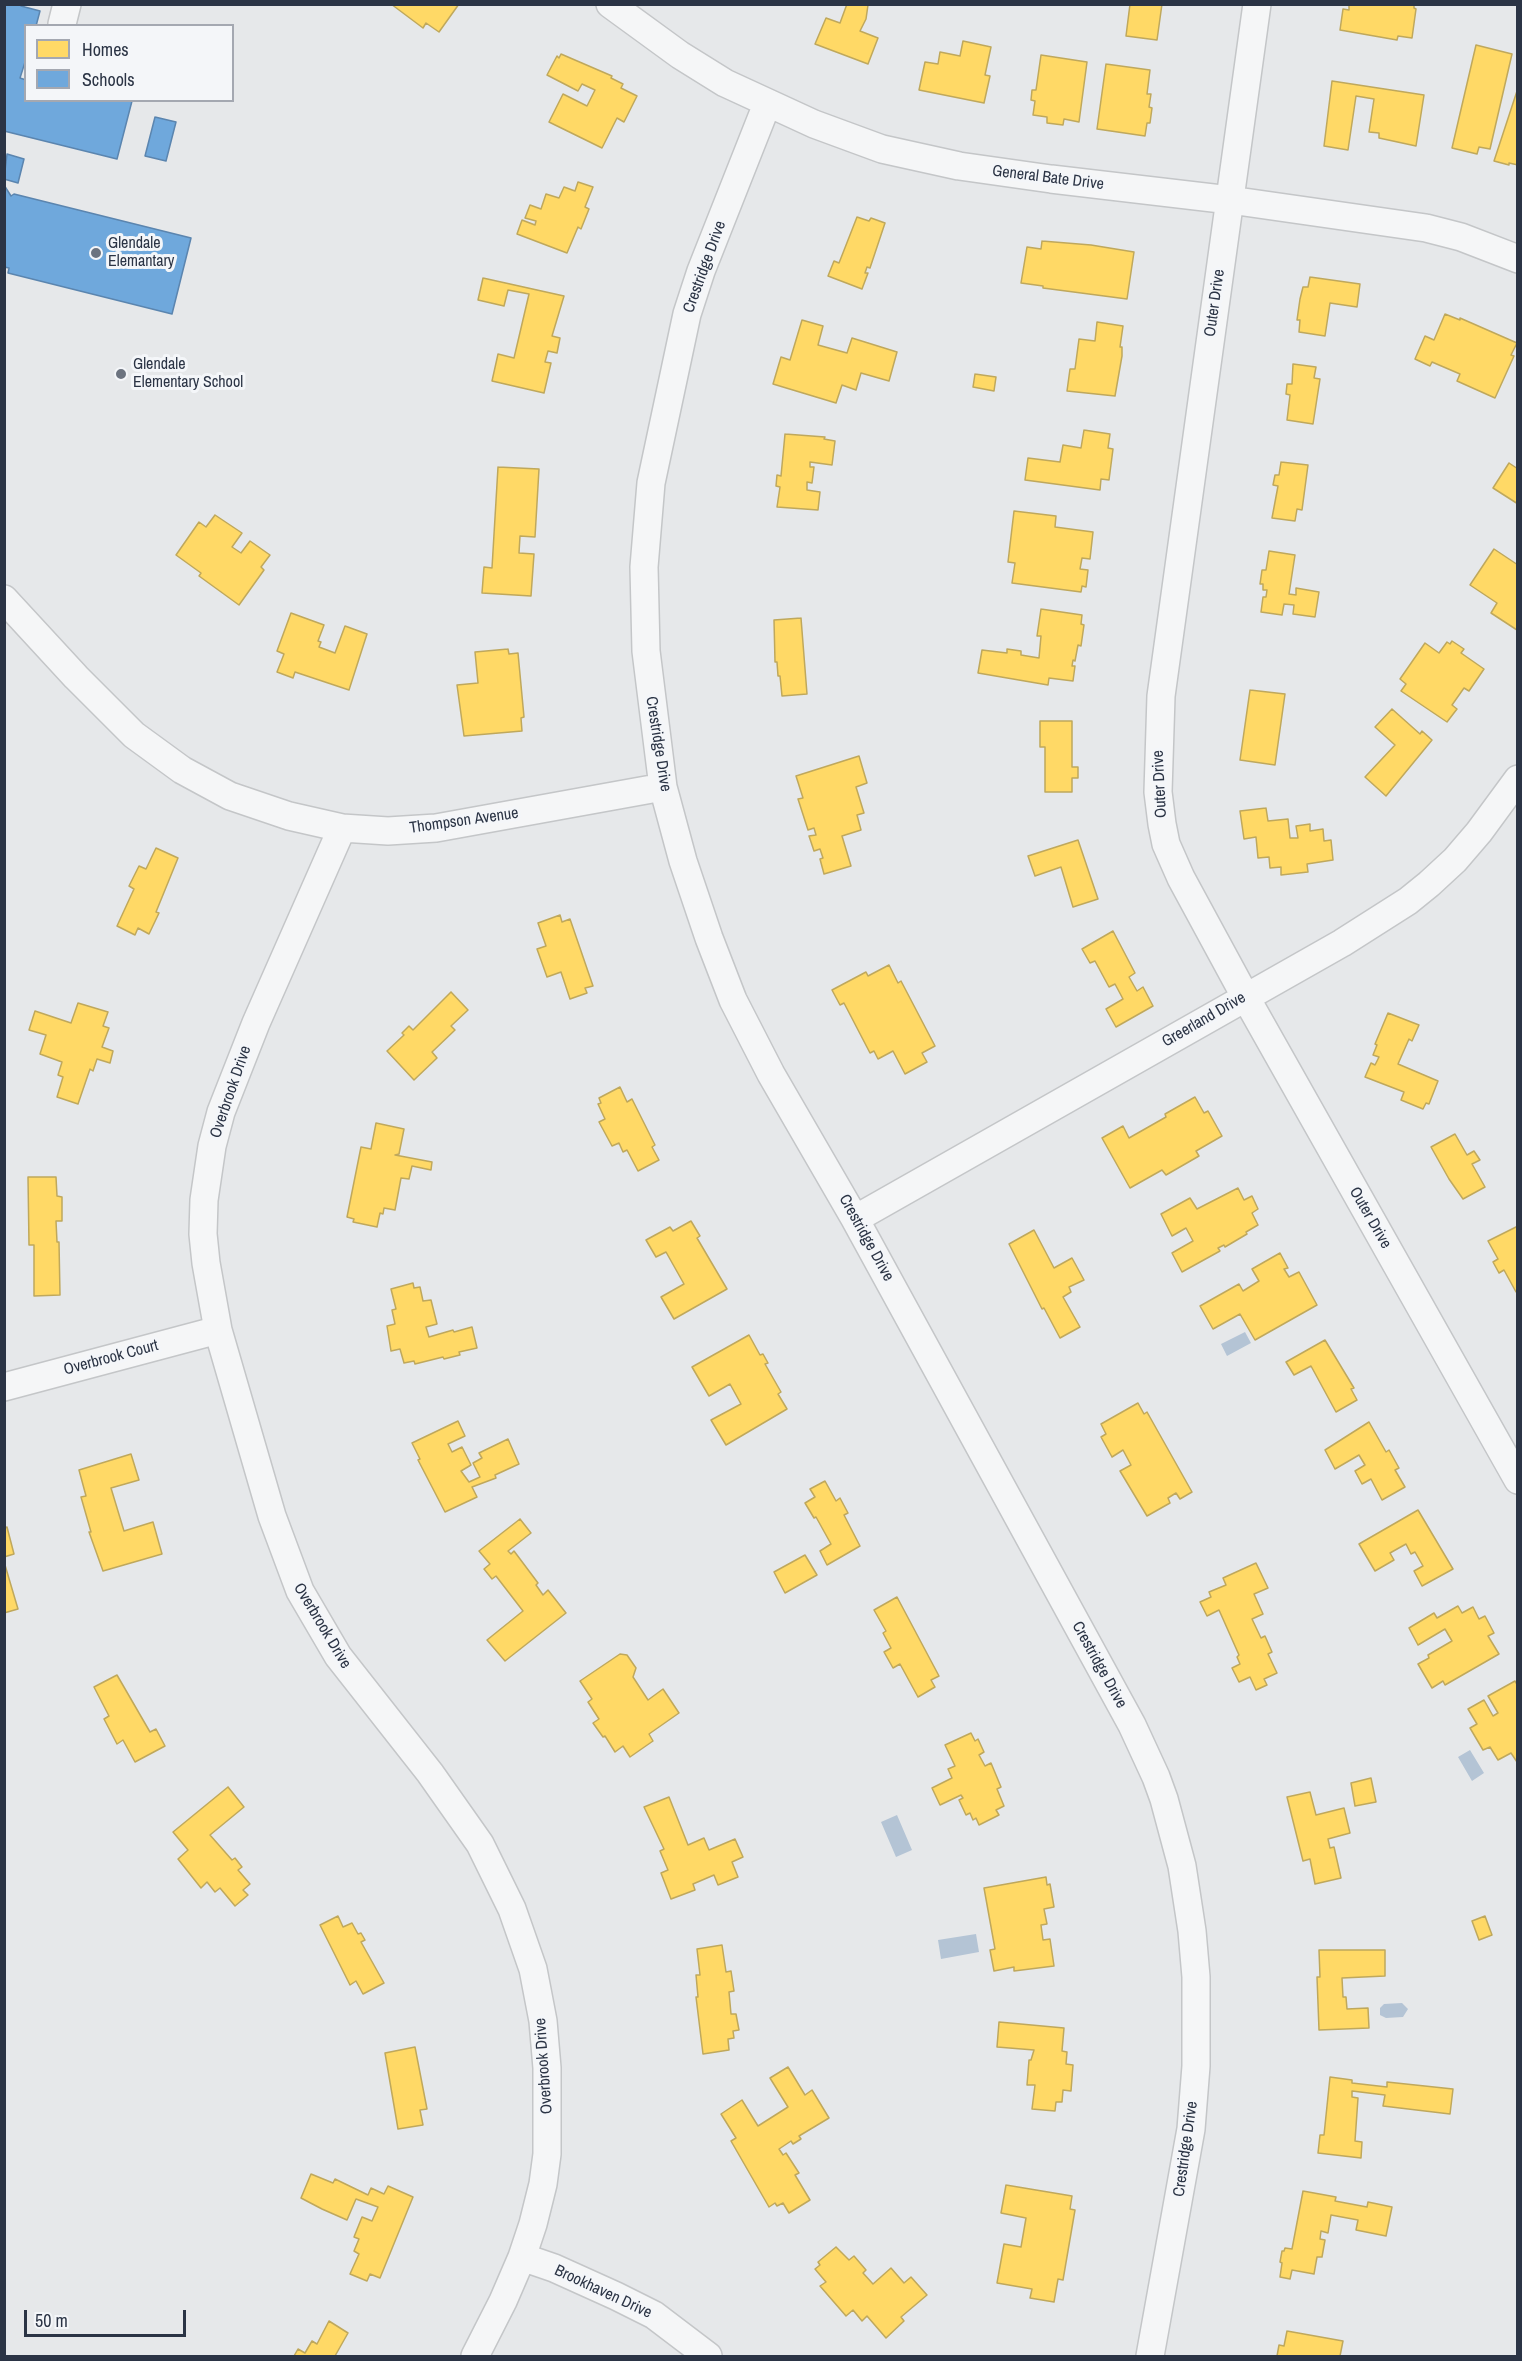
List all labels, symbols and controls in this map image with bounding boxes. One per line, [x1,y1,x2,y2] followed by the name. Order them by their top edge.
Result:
[24,24,234,102] legend
[82,37,129,62] text: Homes
[82,67,135,92] text: Schools
[991,162,1105,194] street label: General Bate Drive
[680,218,730,316] street label: Crestridge Drive
[108,234,174,272] place label: Glendale Elemantary
[89,246,103,260] marker: Glendale Elemantary
[1201,268,1229,338] street label: Outer Drive
[133,355,243,393] place label: Glendale Elementary School
[114,367,128,381] marker: Glendale Elementary School
[641,695,675,793] street label: Crestridge Drive
[1149,750,1171,818] street label: Outer Drive
[408,804,520,838] street label: Thompson Avenue
[1159,988,1249,1052] street label: Greerland Drive
[206,1043,256,1141] street label: Overbrook Drive
[1345,1184,1395,1252] street label: Outer Drive
[834,1191,898,1285] street label: Crestridge Drive
[62,1336,160,1380] street label: Overbrook Court
[289,1580,355,1672] street label: Overbrook Drive
[1067,1618,1131,1712] street label: Crestridge Drive
[531,2017,557,2115] street label: Overbrook Drive
[1170,2100,1202,2198] street label: Crestridge Drive
[551,2261,655,2323] street label: Brookhaven Drive
[27,2298,189,2336] scale bar
[35,2308,68,2333] text: 50 m

